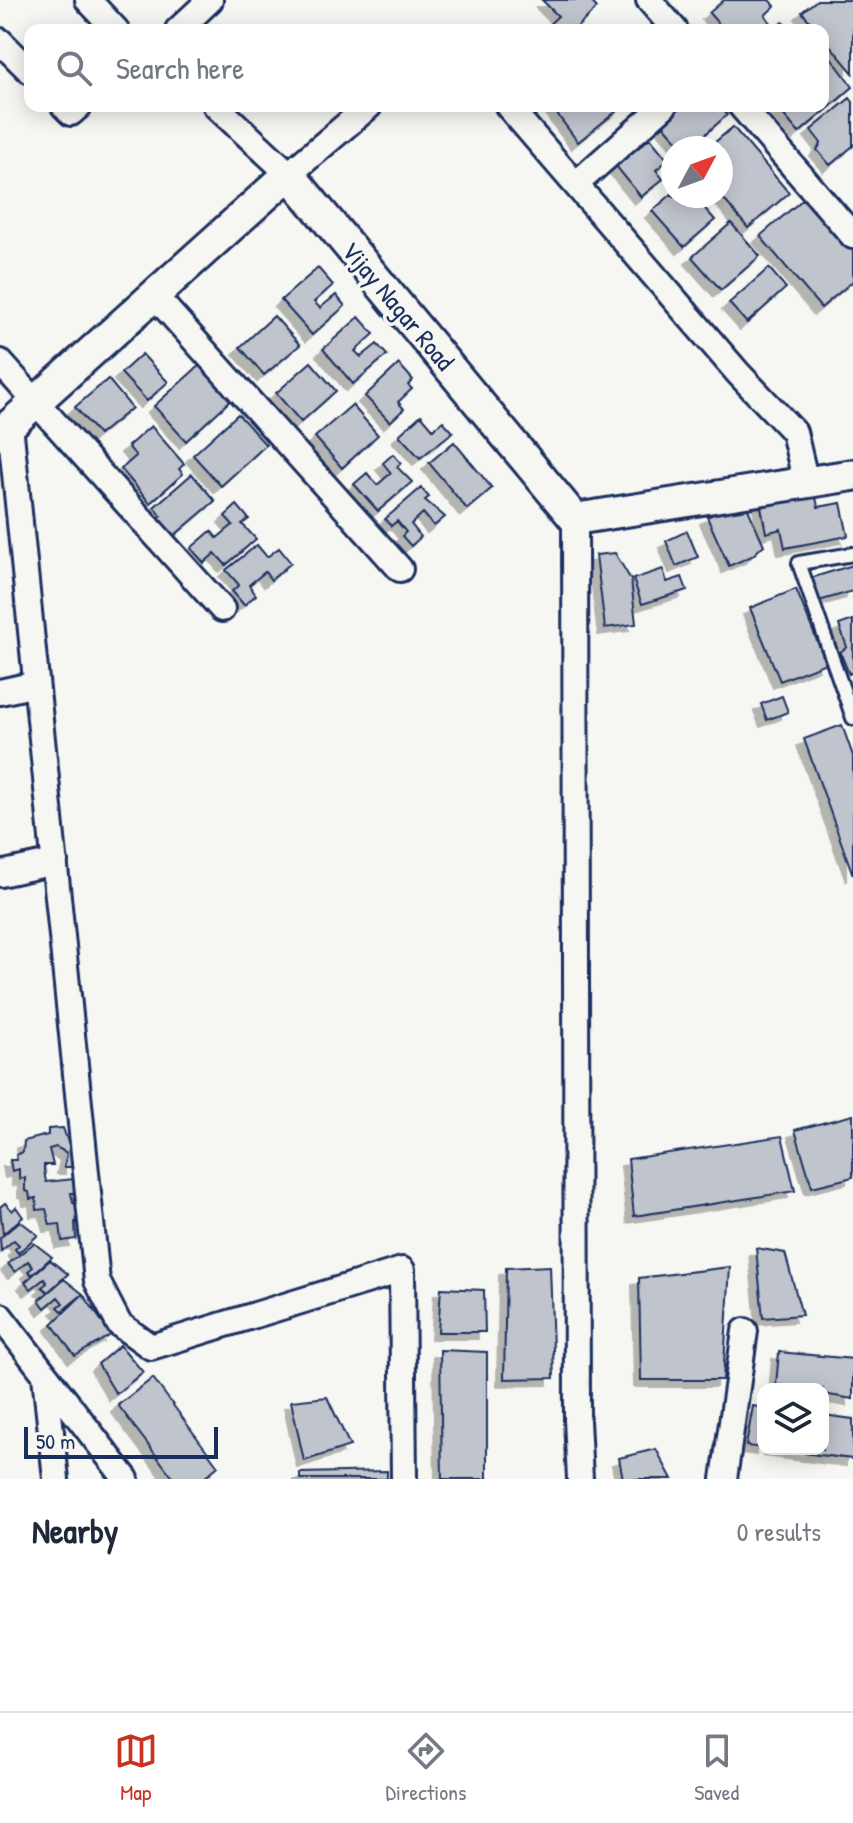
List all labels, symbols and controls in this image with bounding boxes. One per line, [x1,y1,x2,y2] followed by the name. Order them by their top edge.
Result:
[24,24,829,112] search box
[52,46,96,90] icon: search
[116,48,244,88] text: Search here
[661,136,733,208] north arrow
[334,234,463,377] street label: Vijay Nagar Road
[757,1383,829,1455] map controls
[757,1383,829,1455] button: layers
[24,1423,218,1459] scale bar
[36,1426,75,1456] text: 50 m
[32,1508,118,1554] text: Nearby
[737,1514,821,1549] text: 0 results
[114,1729,158,1807] tab: Map
[386,1729,467,1807] tab: Directions
[694,1729,739,1807] tab: Saved

